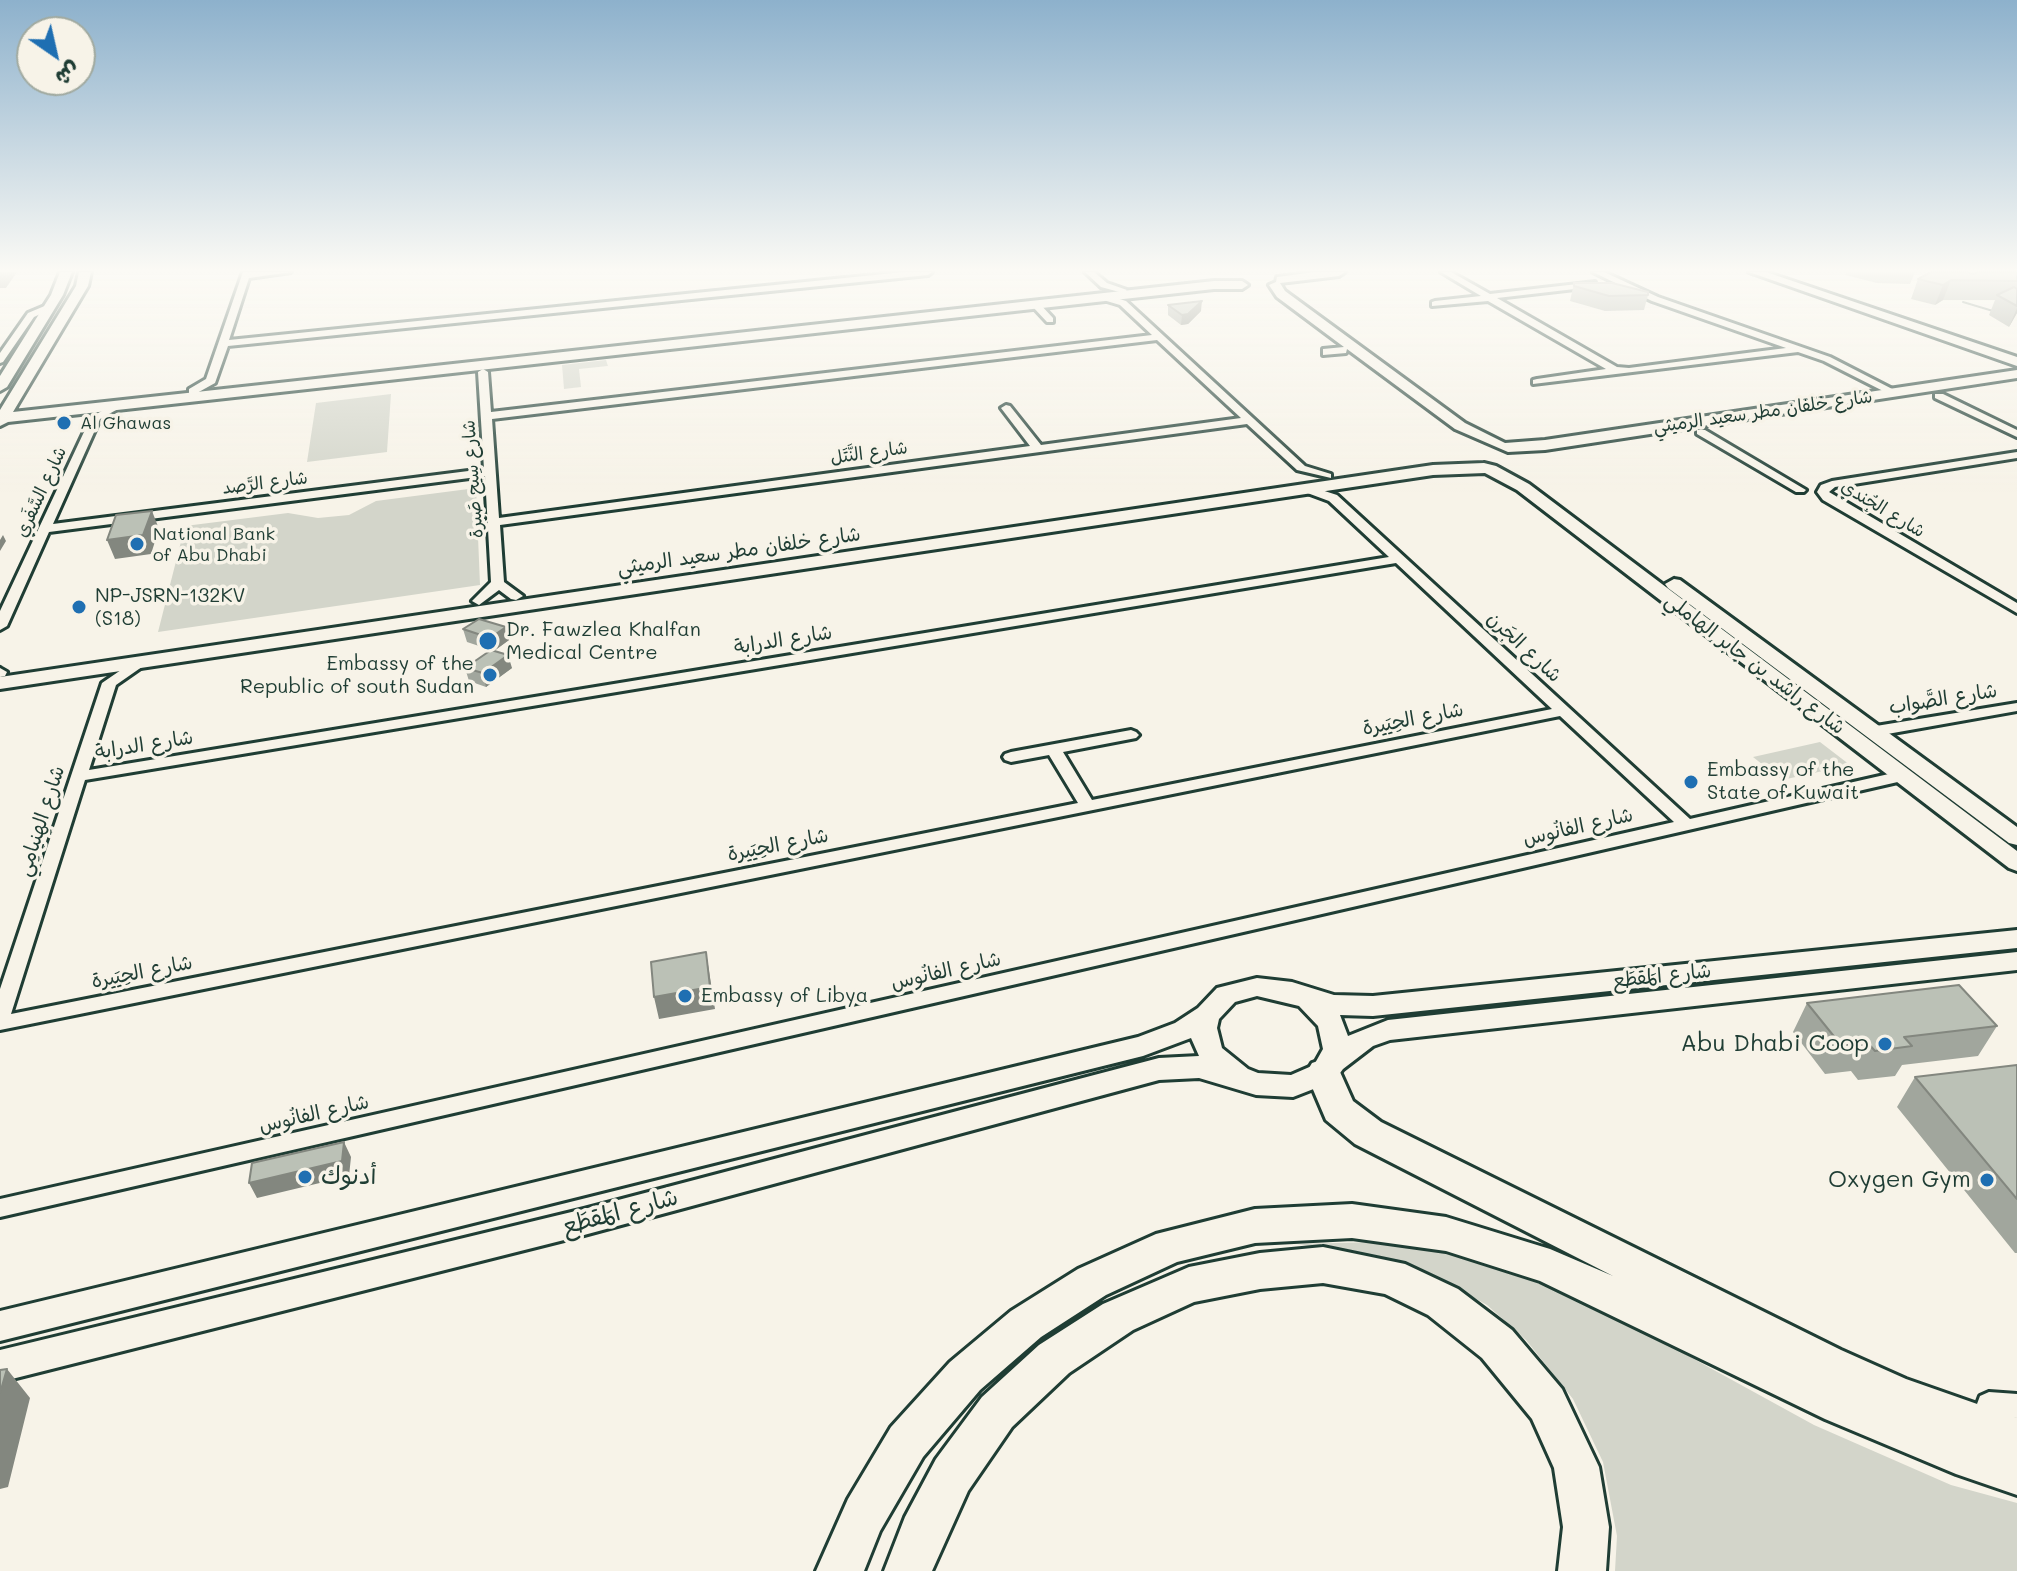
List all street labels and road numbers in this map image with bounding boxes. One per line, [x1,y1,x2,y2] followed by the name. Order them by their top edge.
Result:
[1652,386,1874,438] street label: شارع خلفان مطر سعيد الرميثي
[458,419,488,539] street label: شارع سِيح صَبرة
[829,437,909,469] street label: شارع النَّتَل
[11,443,71,541] street label: شارع السَّفَري
[221,467,309,499] street label: شارع الرَّصد
[1837,475,1929,543] street label: شارع الجُندي
[616,522,862,580] street label: شارع خلفان مطر سعيد الرميثي
[1660,588,1850,740] street label: شارع راشد بن جابر الهاملي
[1482,606,1566,688] street label: شارع الجَرن
[732,620,834,660] street label: شارع الدرابة
[1887,679,1999,719] street label: شارع الصَّواب
[1360,697,1466,741] street label: شارع الحِيَيرة
[93,725,195,765] street label: شارع الدرابة
[12,763,70,879] street label: شارع الهِنيامِي
[1521,803,1635,851] street label: شارع الفانُوس
[725,823,831,867] street label: شارع الحِيَيرة
[889,947,1003,995] street label: شارع الفانُوس
[89,950,195,994] street label: شارع الحِيَيرة
[1611,959,1713,993] street label: شارع المَقطَع
[257,1090,371,1138] street label: شارع الفانُوس
[559,1183,681,1241] street label: شارع المَقطَع

